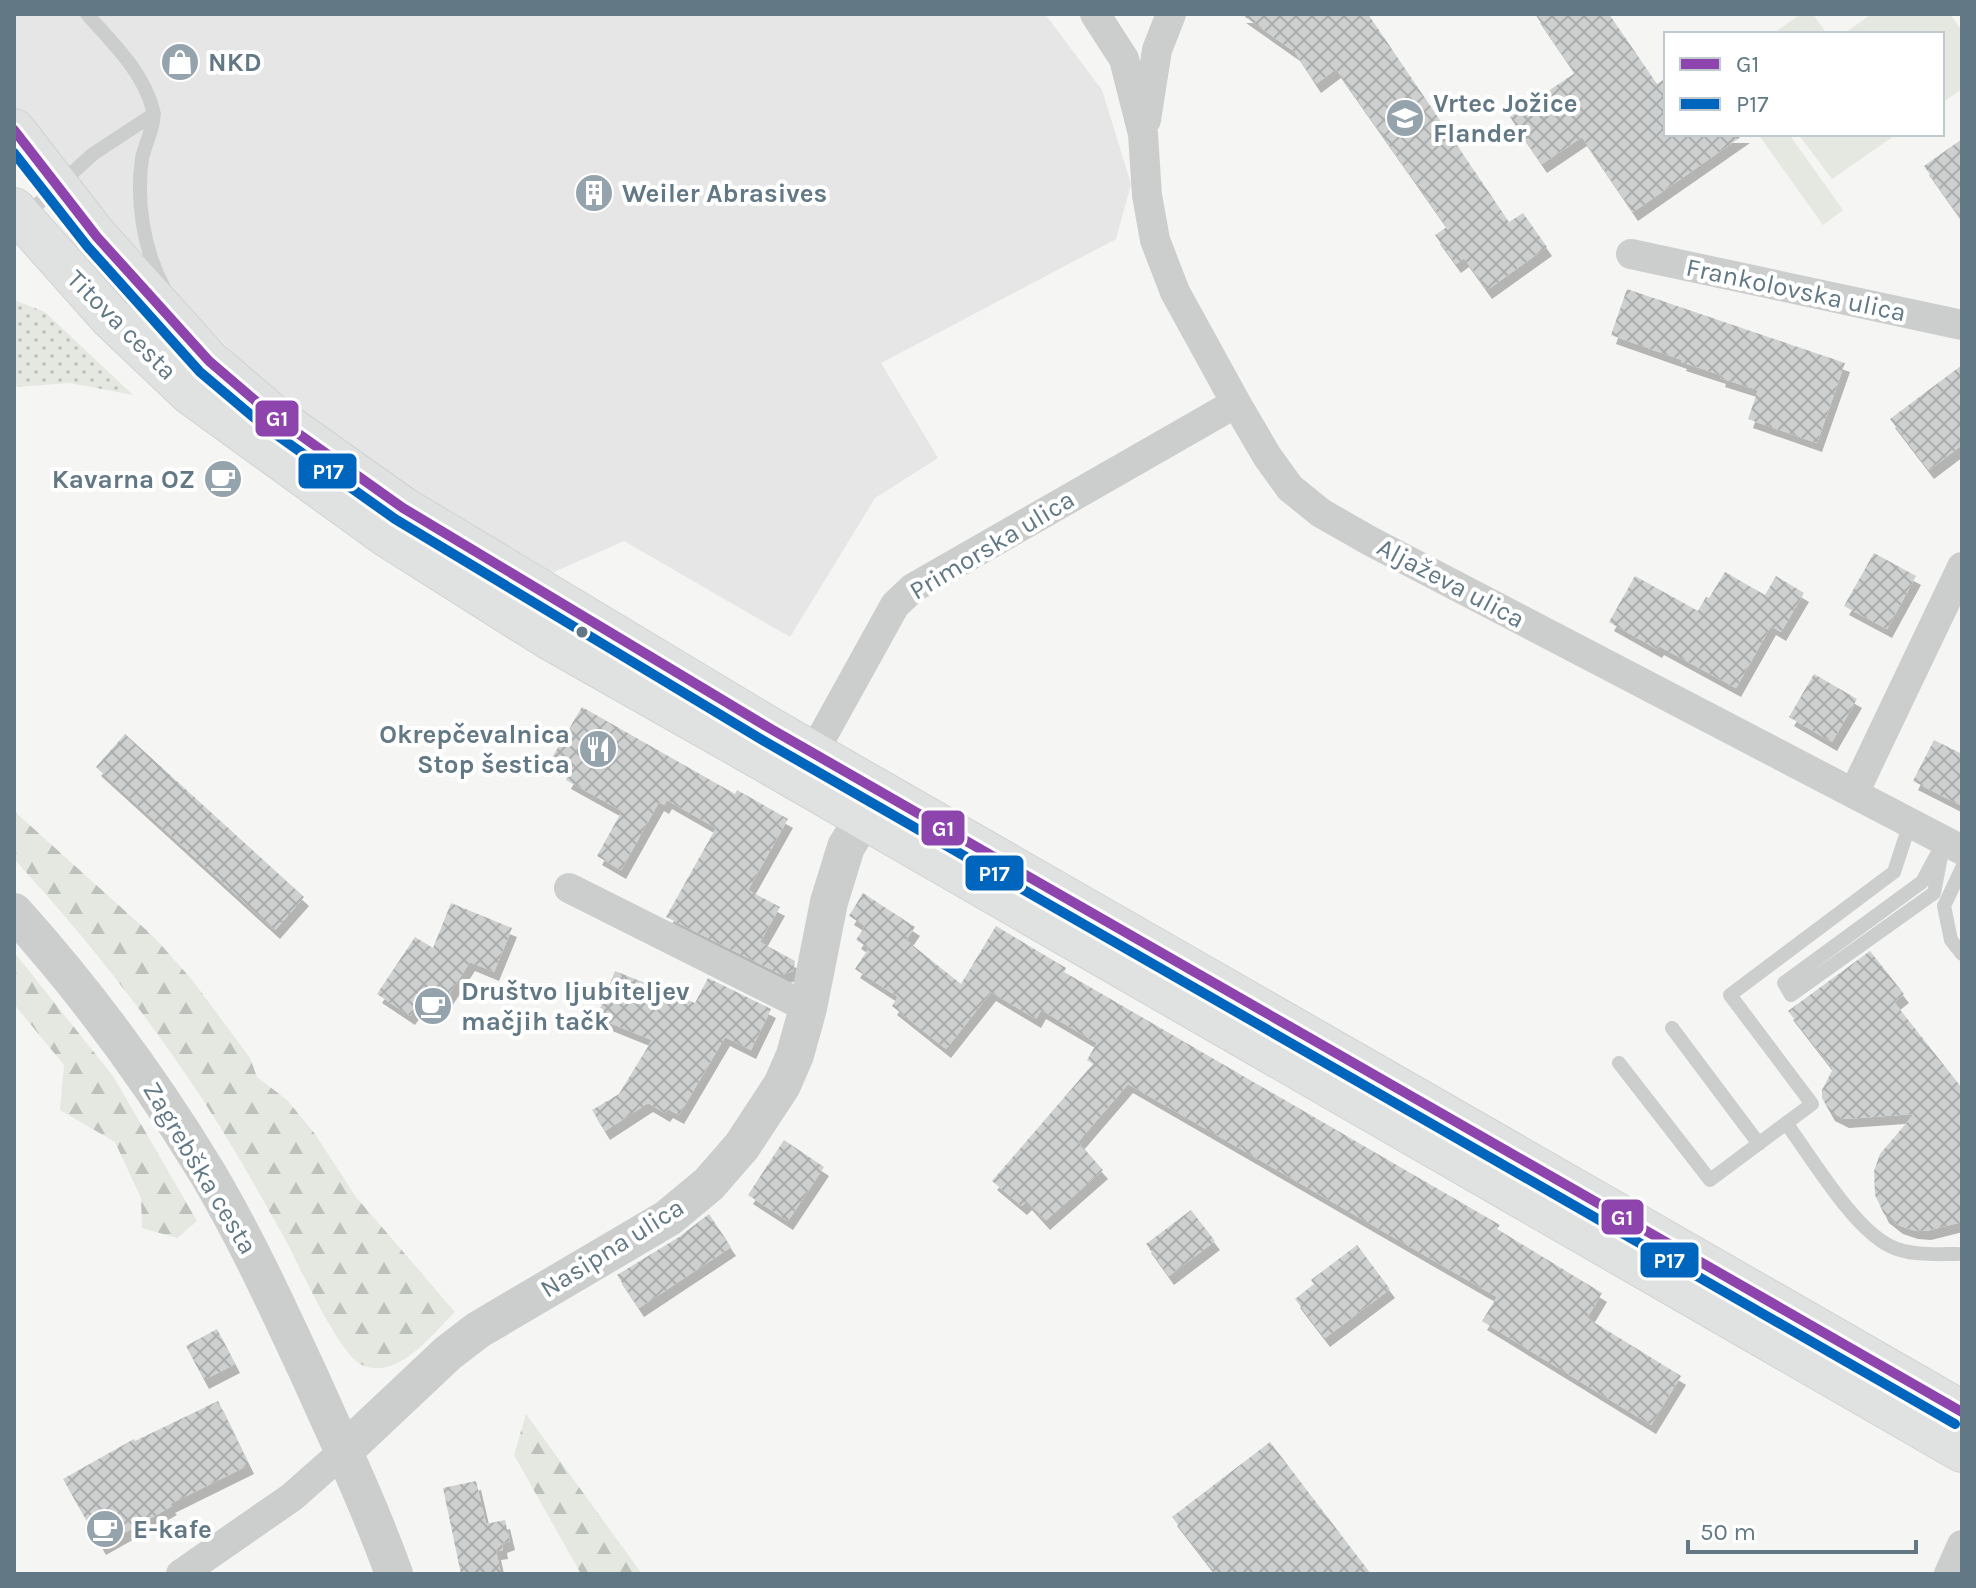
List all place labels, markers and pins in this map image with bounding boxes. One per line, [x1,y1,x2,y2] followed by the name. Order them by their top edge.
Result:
[159,41,201,83] shop icon: NKD
[208,47,262,78] place label: NKD
[1433,88,1578,149] place label: Vrtec Jožice Flander
[1384,97,1426,139] school or university icon: Vrtec Jožice Flander
[573,172,615,214] building icon: Weiler Abrasives
[622,178,827,209] place label: Weiler Abrasives
[202,458,244,500] cafe icon: Kavarna OZ
[52,464,195,495] place label: Kavarna OZ
[574,624,590,640] unlabelled marker
[379,719,570,780] place label: Okrepčevalnica Stop šestica
[577,728,619,770] restaurant icon: Okrepčevalnica Stop šestica
[461,976,690,1037] place label: Društvo ljubiteljev mačjih tačk
[412,985,454,1027] cafe icon: Društvo ljubiteljev mačjih tačk
[84,1508,126,1550] cafe icon: E-kafe
[133,1514,212,1545] place label: E-kafe

